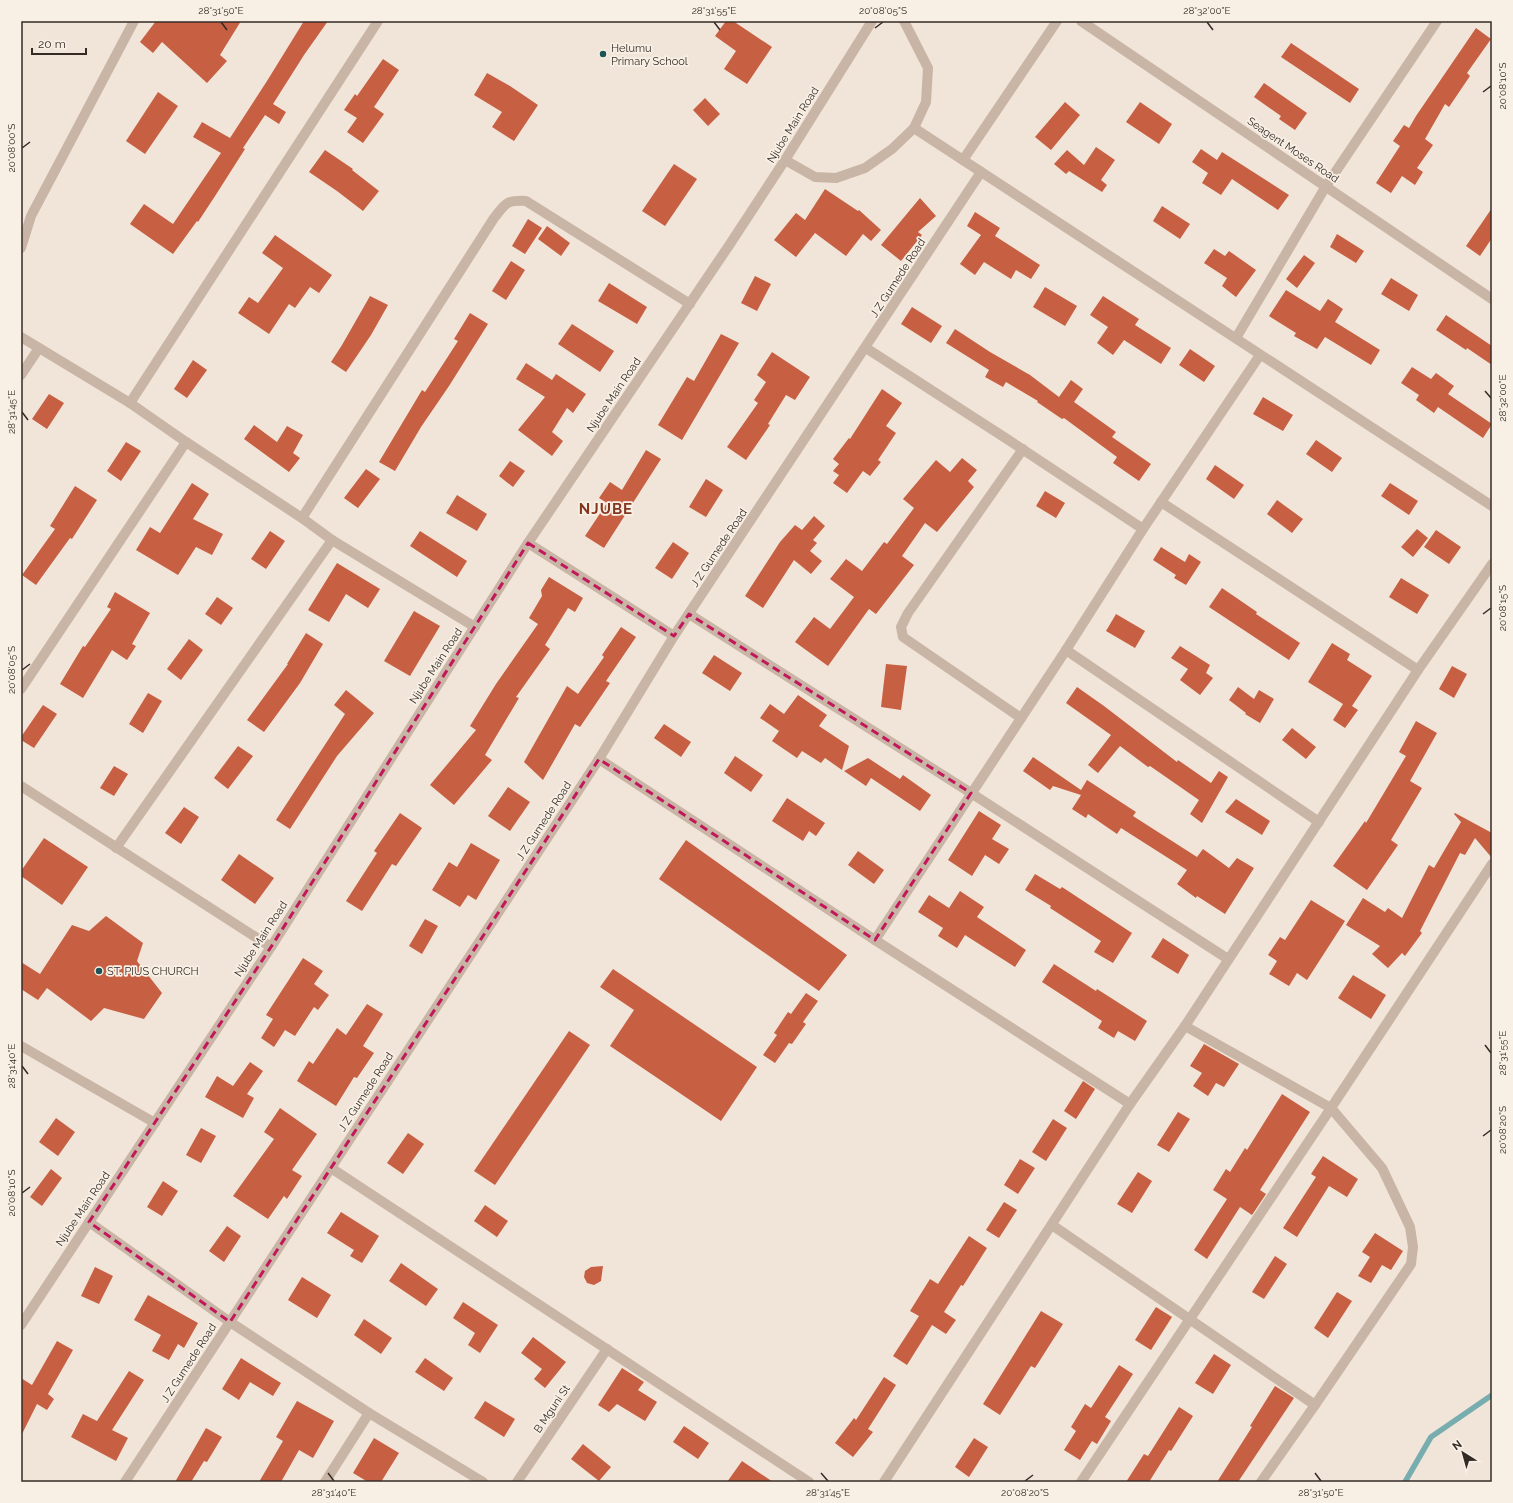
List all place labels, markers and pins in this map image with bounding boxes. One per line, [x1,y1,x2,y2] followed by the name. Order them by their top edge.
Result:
[611,42,688,68] place label: Helumu Primary School
[598,49,608,59] marker: Helumu Primary School
[107,965,199,978] place label: ST. PIUS CHURCH
[94,966,104,976] marker: ST. PIUS CHURCH

